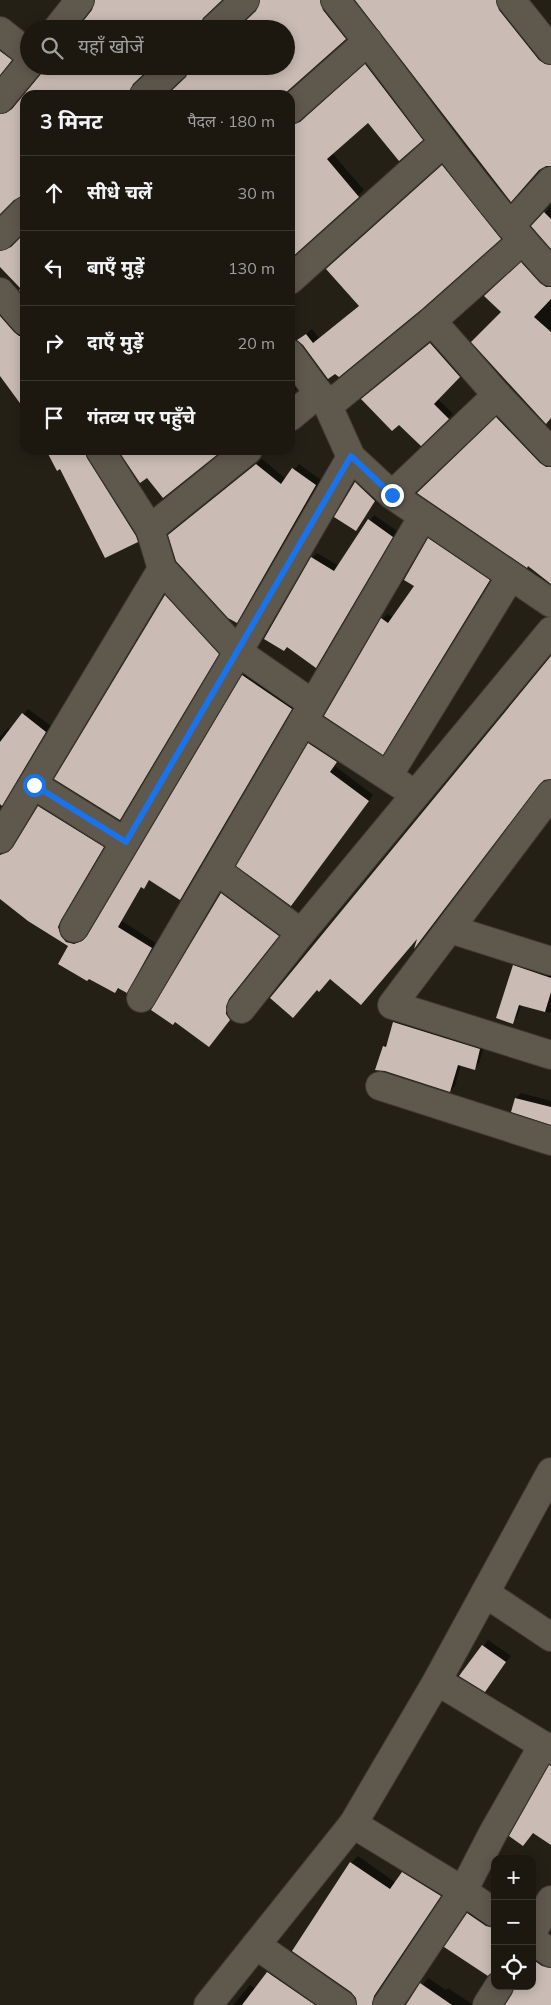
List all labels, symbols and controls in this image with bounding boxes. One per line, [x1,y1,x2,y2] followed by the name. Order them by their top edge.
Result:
[20,20,295,75] search box
[38,34,66,62] icon: search
[78,34,144,58] text: यहाँ खोजें
[40,108,102,134] text: 3 मिनट
[187,111,275,131] text: पैदल · 180 m
[40,179,68,207] icon: ahead
[87,180,152,204] text: सीधे चलें
[238,183,275,203] text: 30 m
[40,254,68,282] icon: left
[87,255,144,279] text: बाएँ मुड़ें
[228,258,275,278] text: 130 m
[40,329,68,357] icon: right
[87,330,143,354] text: दाएँ मुड़ें
[238,333,275,353] text: 20 m
[40,404,68,432] icon: arrive
[87,405,195,429] text: गंतव्य पर पहुँचे
[381,484,404,507] route end
[23,774,46,797] route start
[491,1855,536,1990] map controls
[491,1855,536,1900] button: +
[491,1900,536,1945] button: −
[491,1945,536,1990] button: locate

